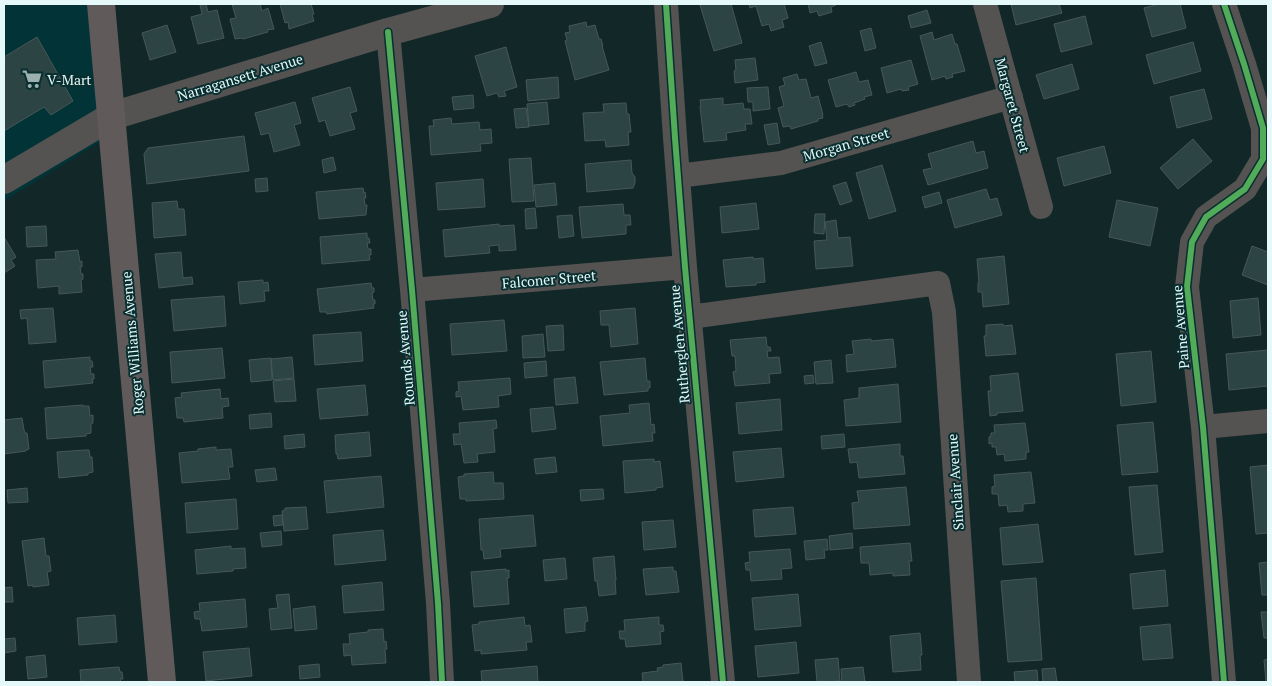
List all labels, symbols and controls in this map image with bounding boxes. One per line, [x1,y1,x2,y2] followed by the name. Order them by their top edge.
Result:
[175,49,305,105] street label: Narragansett Avenue
[991,56,1035,155] street label: Margaret Street
[21,68,43,90] supermarket icon: V-Mart
[47,70,92,89] place label: V-Mart
[801,122,892,165] street label: Morgan Street
[501,265,598,293] street label: Falconer Street
[116,271,148,415] street label: Roger Williams Avenue
[664,284,694,404] street label: Rutherglen Avenue
[1167,284,1193,370] street label: Paine Avenue
[391,310,419,406] street label: Rounds Avenue
[942,433,968,531] street label: Sinclair Avenue

